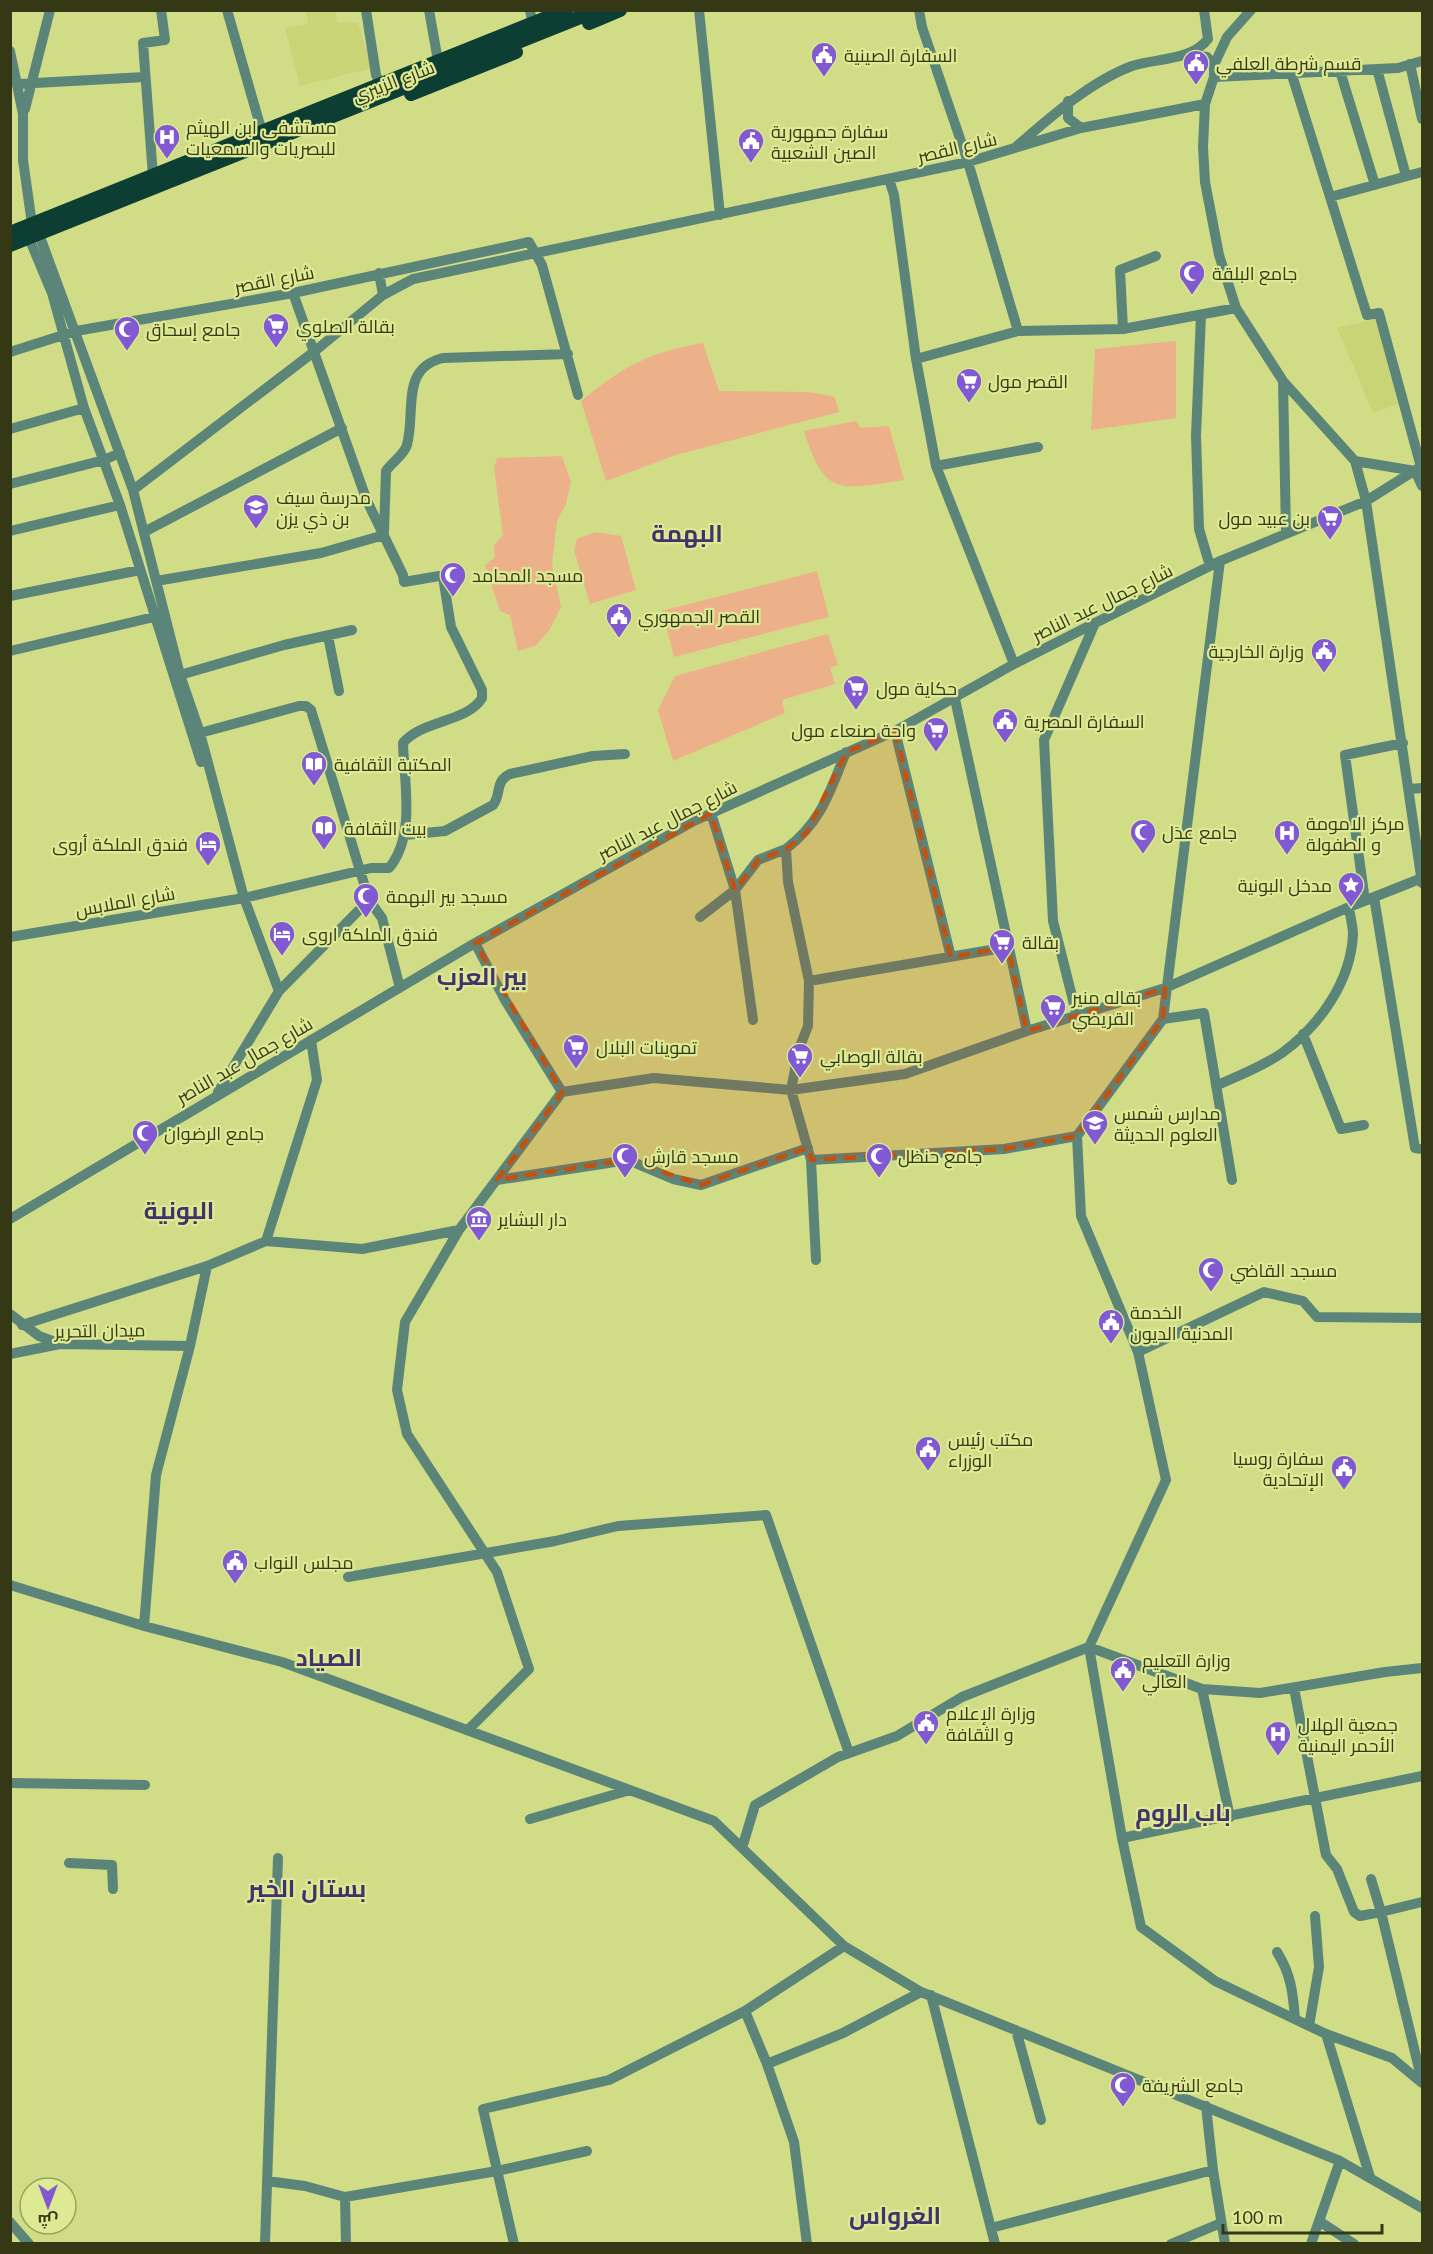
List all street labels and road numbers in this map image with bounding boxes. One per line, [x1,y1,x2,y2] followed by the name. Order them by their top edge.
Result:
[349,55,439,110] street label: شارع الزبيري
[914,127,999,169] street label: شارع القصر
[231,260,316,300] street label: شارع القصر
[1027,558,1177,648] street label: شارع جمال عبد الناصر
[593,775,741,867] street label: شارع جمال عبد الناصر
[73,881,177,923] street label: شارع الملابس
[171,1012,317,1110] street label: شارع جمال عبد الناصر
[53,1318,146,1343] street label: ميدان التحرير

